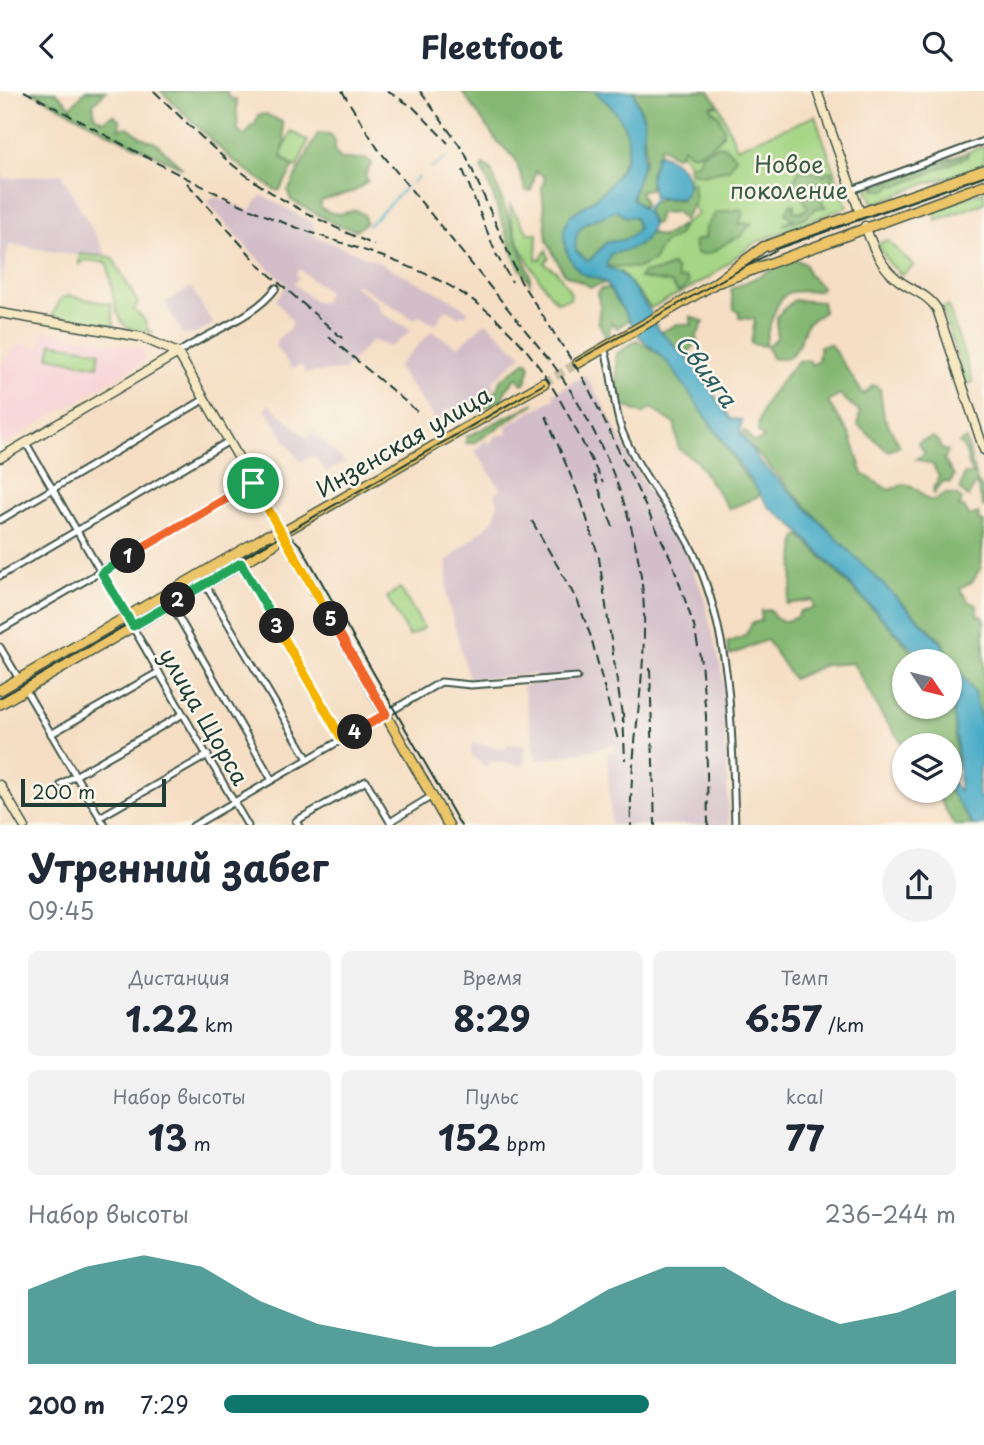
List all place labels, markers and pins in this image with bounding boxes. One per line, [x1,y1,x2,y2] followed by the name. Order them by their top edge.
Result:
[223,453,283,513] pin
[110,539,146,573] pin: 1
[160,582,196,617] pin: 2
[314,601,348,637] pin: 5
[260,609,294,643] pin: 3
[338,715,372,749] pin: 4

